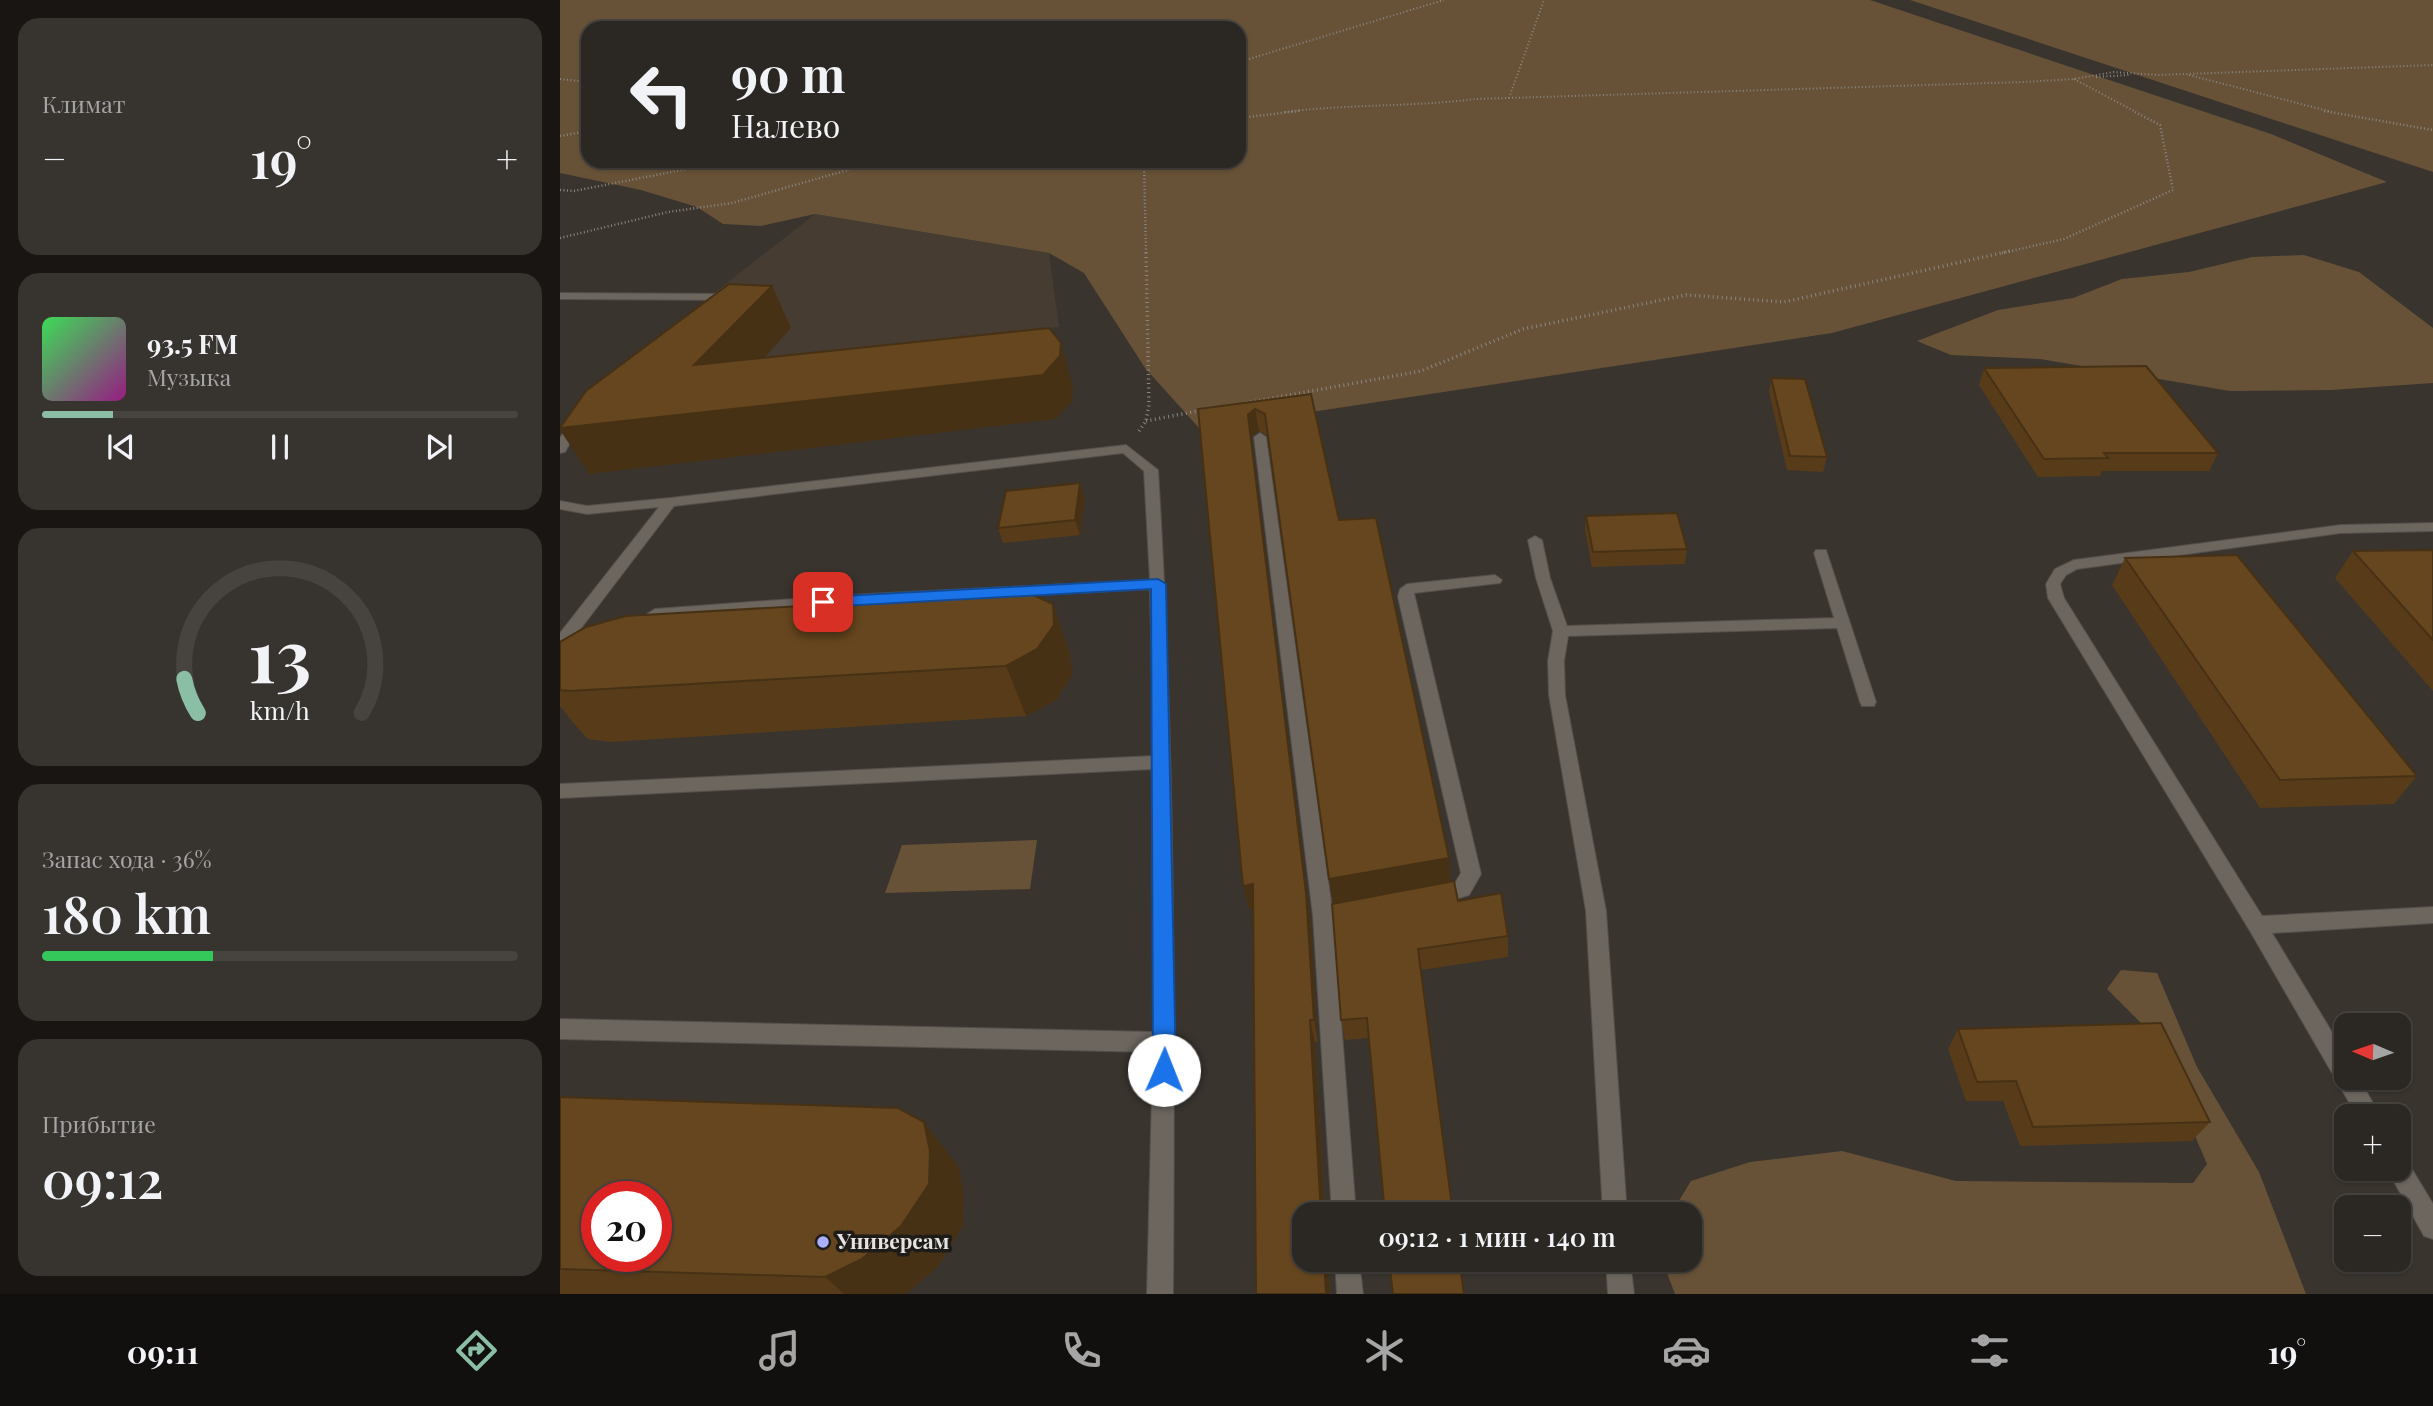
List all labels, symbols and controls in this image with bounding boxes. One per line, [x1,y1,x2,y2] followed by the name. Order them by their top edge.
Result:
[731,40,845,105] text: 90 m
[616,49,707,140] icon: left
[42,88,125,119] text: Климат
[731,103,840,146] text: Налево
[250,123,312,192] text: 19°
[42,132,67,183] text: −
[496,132,518,183] text: +
[147,326,238,361] text: 93.5 FM
[147,361,231,392] text: Музыка
[102,428,140,466] icon: previous
[261,428,299,466] icon: pause
[420,428,458,466] icon: next
[793,572,853,632] pin
[804,583,842,621] icon: arrive
[249,604,311,701] text: 13
[250,693,310,726] text: km/h
[42,843,212,874] text: Запас хода · 36%
[42,878,211,947] text: 180 km
[2334,1013,2412,1090] north arrow
[2334,1013,2411,1272] map controls
[1127,1033,1201,1107] position arrow
[2334,1104,2411,1181] button: +
[42,1108,156,1139] text: Прибытие
[42,1143,164,1212] text: 09:12
[581,1181,672,1272] speed limit sign: 20
[2334,1195,2411,1272] button: −
[1378,1219,1616,1254] text: 09:12 · 1 мин · 140 m
[836,1226,950,1254] place label: Универсам
[815,1234,831,1250] marker: Универсам
[452,1326,501,1375] icon: directions
[755,1326,804,1375] icon: music
[1057,1326,1106,1375] icon: phone
[1360,1326,1409,1375] icon: climate
[1662,1326,1711,1375] icon: car
[1965,1326,2014,1375] icon: filters
[127,1329,199,1372] text: 09:11
[2268,1329,2306,1372] text: 19°

